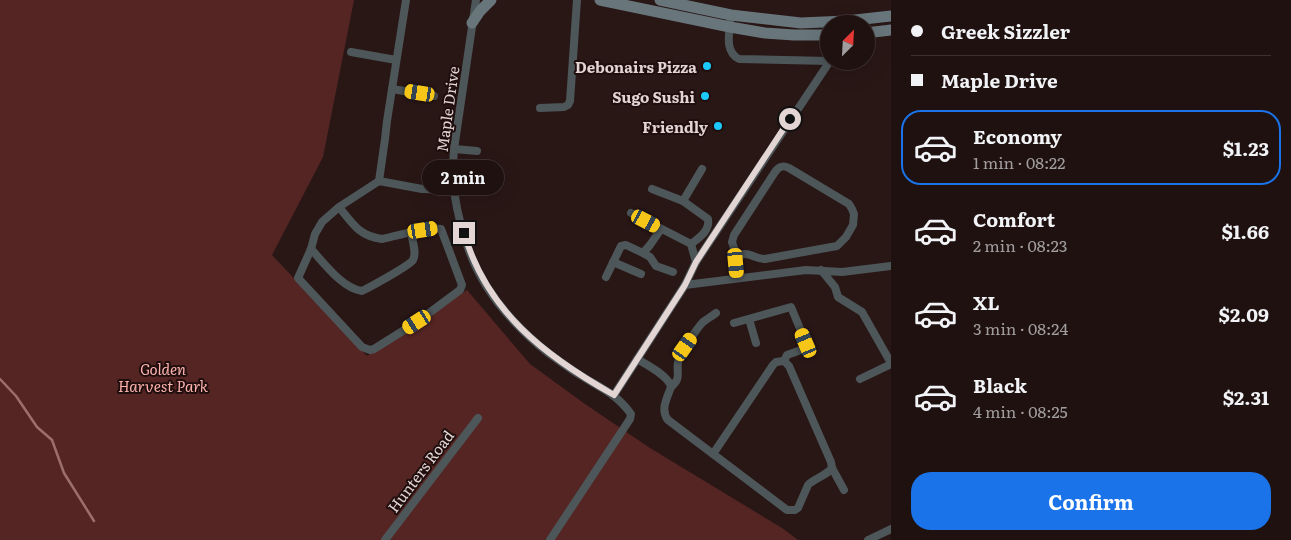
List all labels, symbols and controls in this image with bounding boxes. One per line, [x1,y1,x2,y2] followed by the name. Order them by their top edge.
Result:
[820,15,875,70] north arrow
[820,15,875,70] map controls
[941,17,1070,45] text: Greek Sizzler
[575,55,697,78] place label: Debonairs Pizza
[701,60,713,72] marker: Debonairs Pizza
[430,64,464,154] street label: Maple Drive
[941,66,1058,94] text: Maple Drive
[404,83,435,103] car
[612,85,696,108] place label: Sugo Sushi
[699,90,711,102] marker: Sugo Sushi
[779,108,801,130] route start
[642,115,709,138] place label: Friendly
[712,120,724,132] marker: Friendly
[973,122,1062,150] text: Economy
[913,125,958,170] icon: car
[1223,134,1269,162] text: $1.23
[973,150,1065,174] text: 1 min · 08:22
[423,160,505,196] callout: 2 min
[441,165,485,189] text: 2 min
[973,205,1055,233] text: Comfort
[629,207,662,235] car
[913,208,958,253] icon: car
[1221,217,1269,245] text: $1.66
[407,220,438,240] car
[453,222,475,244] route end
[973,233,1068,257] text: 2 min · 08:23
[727,247,744,279] car
[973,288,1000,316] text: XL
[913,291,958,336] icon: car
[1219,300,1269,328] text: $2.09
[400,308,433,336] car
[973,316,1068,340] text: 3 min · 08:24
[793,326,818,360] car
[670,330,699,364] car
[118,357,209,397] park label: Golden Harvest Park
[973,371,1027,399] text: Black
[913,374,958,419] icon: car
[1223,383,1269,411] text: $2.31
[973,399,1068,423] text: 4 min · 08:25
[381,425,459,517] street label: Hunters Road
[911,472,1271,530] button: Confirm

